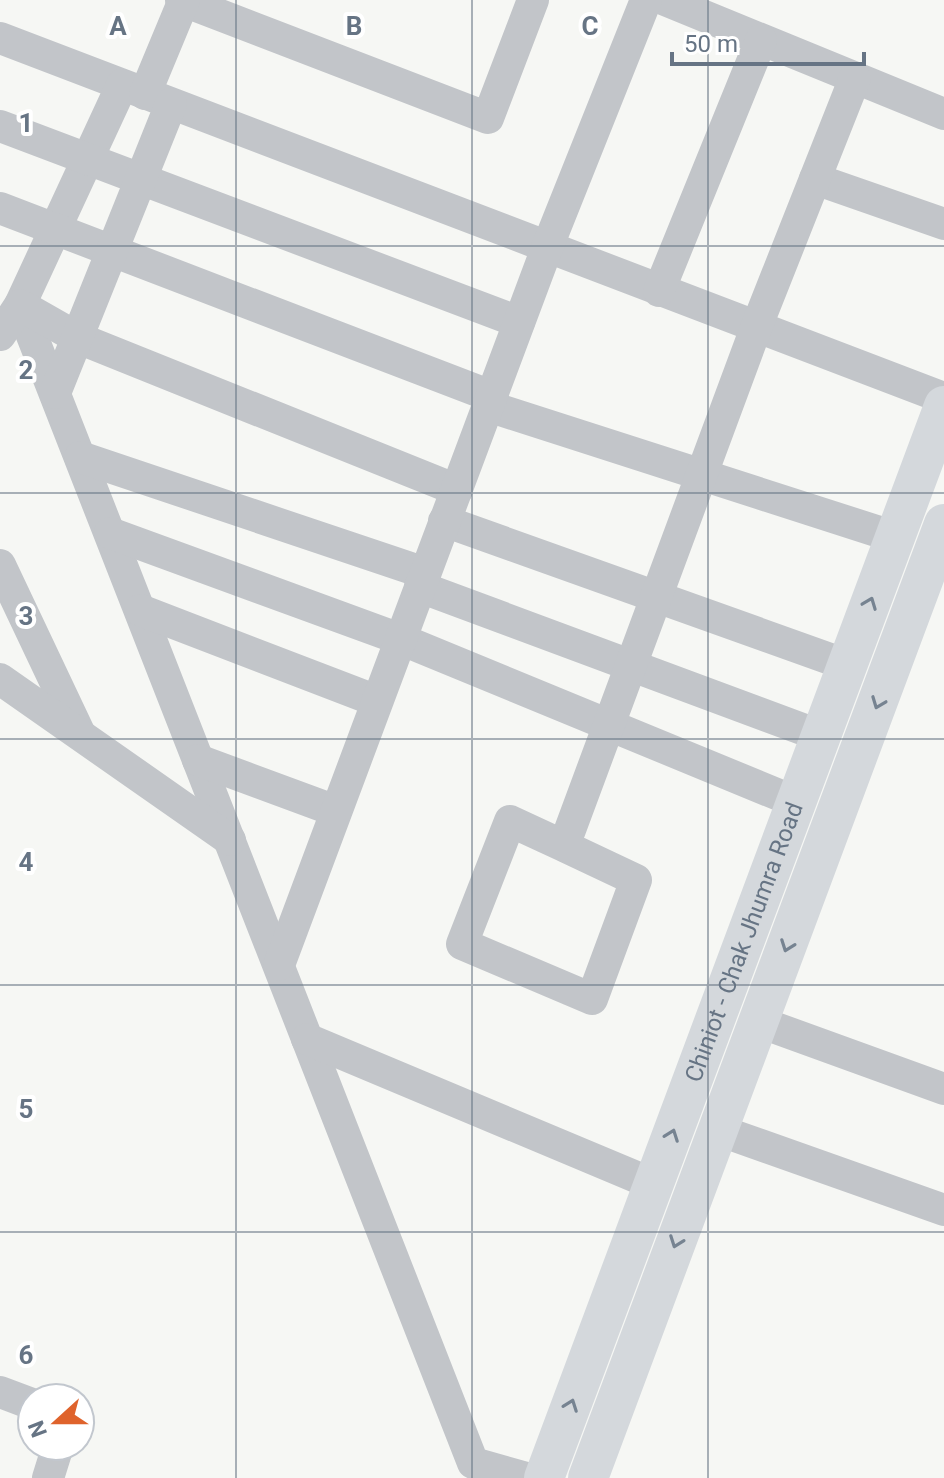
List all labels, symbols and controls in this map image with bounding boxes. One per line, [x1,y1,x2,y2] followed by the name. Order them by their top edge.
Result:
[109,11,127,41] text: A
[346,11,362,41] text: B
[581,11,599,41] text: C
[672,16,864,66] scale bar
[684,30,738,58] text: 50 m
[19,108,33,138] text: 1
[19,355,33,385] text: 2
[860,597,877,611] one-way arrow
[19,601,33,631] text: 3
[871,695,887,709] one-way arrow
[679,798,809,1086] street label: Chiniot - Chak Jhumra Road
[19,847,34,877] text: 4
[780,938,797,952] one-way arrow
[19,1094,33,1124] text: 5
[662,1129,678,1143] one-way arrow
[669,1234,686,1248] one-way arrow
[19,1340,34,1370] text: 6
[16,1382,96,1462] north arrow
[561,1399,578,1413] one-way arrow
[23,1417,52,1441] text: N

